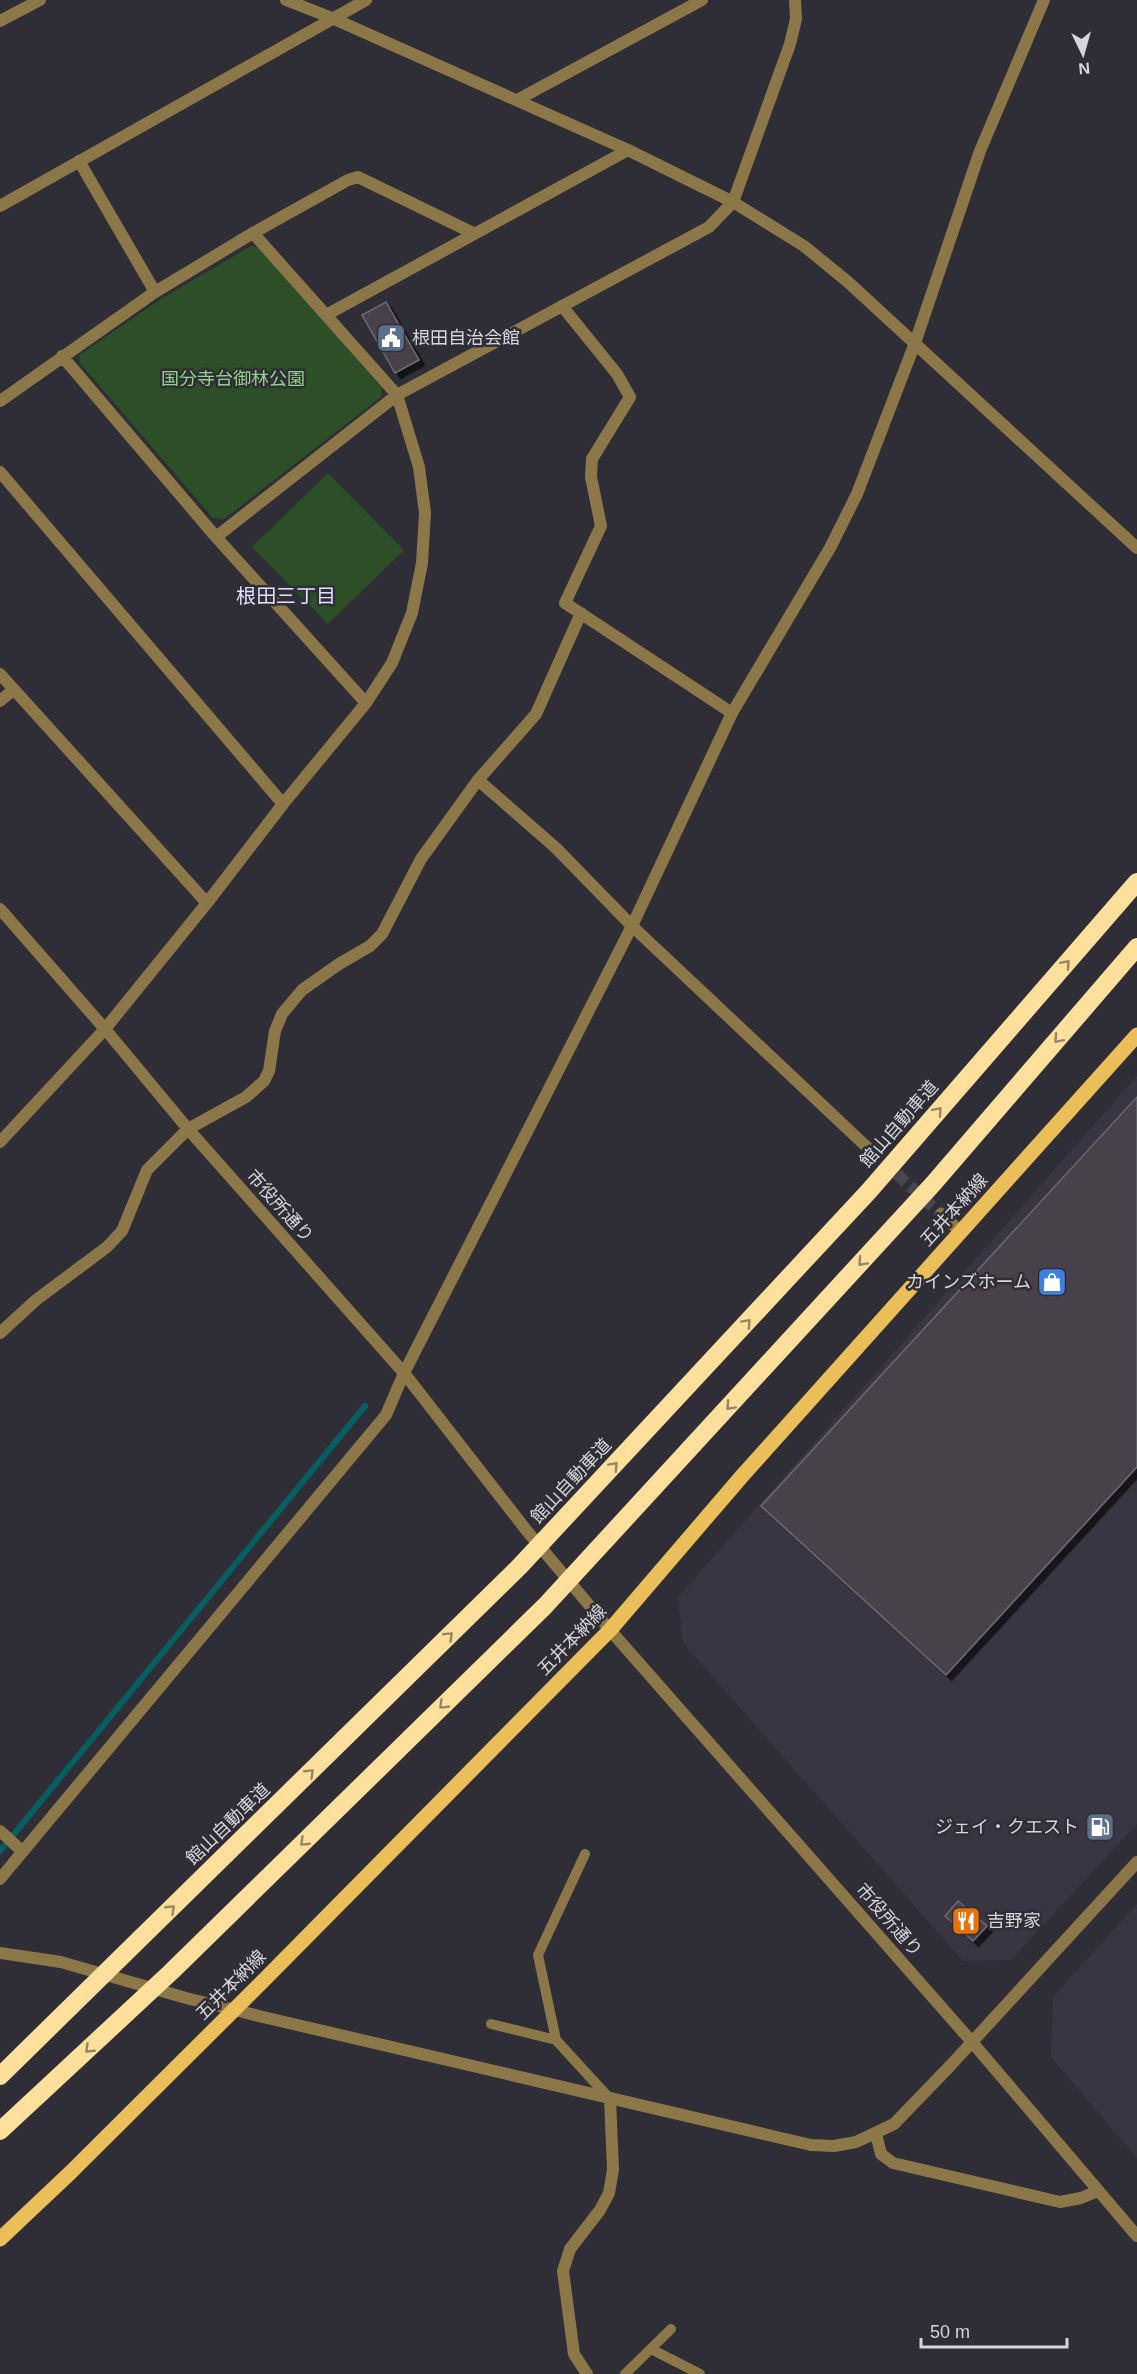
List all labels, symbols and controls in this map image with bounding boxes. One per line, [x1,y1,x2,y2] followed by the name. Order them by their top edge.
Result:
[1053,24,1113,84] north arrow
[1078,59,1091,77] text: N
[375,322,407,354] public building icon: 根田自治会館
[412,328,520,348] place label: 根田自治会館
[161,369,305,389] park label: 国分寺台御林公園
[236,585,336,607] district label: 根田三丁目
[1059,960,1070,971] one-way arrow
[1054,1032,1065,1043] one-way arrow
[856,1077,942,1171] street label: 館山自動車道
[931,1107,942,1118] one-way arrow
[242,1166,318,1246] street label: 市役所通り
[916,1170,992,1250] street label: 五井本納線
[858,1256,869,1266] one-way arrow
[1036,1266,1068,1298] shop icon: カインズホーム
[906,1272,1031,1292] place label: カインズホーム
[740,1319,751,1330] one-way arrow
[726,1399,737,1409] one-way arrow
[527,1435,615,1527] street label: 館山自動車道
[607,1462,618,1473] one-way arrow
[534,1601,610,1679] street label: 五井本納線
[442,1632,453,1643] one-way arrow
[440,1698,451,1709] one-way arrow
[302,1769,313,1780] one-way arrow
[182,1779,274,1869] street label: 館山自動車道
[1084,1811,1116,1843] fuel station icon: ジェイ・クエスト
[935,1817,1079,1837] place label: ジェイ・クエスト
[301,1834,312,1845] one-way arrow
[852,1879,926,1961] street label: 市役所通り
[950,1905,982,1937] restaurant icon: 吉野家
[163,1906,174,1917] one-way arrow
[987,1911,1041,1931] place label: 吉野家
[192,1946,270,2024] street label: 五井本納線
[85,2042,96,2053] one-way arrow
[921,2311,1066,2349] scale bar
[930,2322,970,2342] text: 50 m

